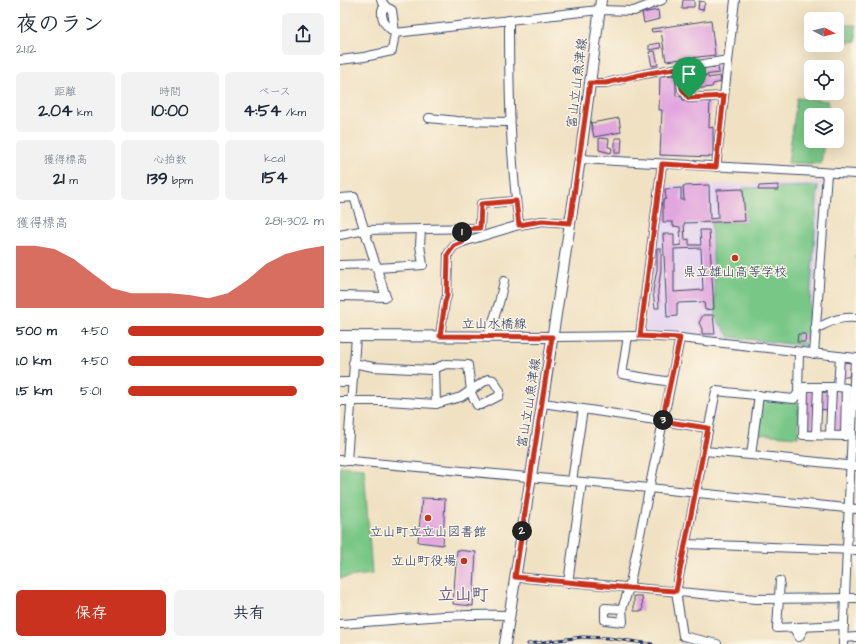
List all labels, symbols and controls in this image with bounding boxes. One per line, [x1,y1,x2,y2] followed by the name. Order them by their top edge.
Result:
[16,9,104,40] text: 夜のラン
[804,12,844,52] north arrow
[804,12,844,148] map controls
[282,13,324,55] button: share
[563,36,592,129] street label: 富山立山魚津線
[16,40,36,58] text: 21:12
[672,57,706,98] pin
[804,60,844,100] button: locate
[678,63,700,85] icon: arrive
[54,84,76,99] text: 距離
[159,84,181,99] text: 時間
[258,84,291,99] text: ペース
[38,99,73,123] text: 2.04
[151,99,189,123] text: 10:00
[243,99,281,123] text: 4:54
[73,105,92,120] text: km
[281,105,306,120] text: /km
[804,108,844,148] button: layers
[264,151,285,166] text: kcal
[43,152,87,167] text: 獲得標高
[153,152,186,167] text: 心拍数
[262,166,288,190] text: 154
[53,167,65,191] text: 21
[147,167,168,191] text: 139
[65,173,78,188] text: m
[168,173,193,188] text: bpm
[265,212,324,230] text: 281–302 m
[16,214,68,232] text: 獲得標高
[452,222,472,242] pin: 1
[461,224,463,239] text: 1
[730,253,740,263] marker: 県立雄山高等学校
[683,263,787,281] place label: 県立雄山高等学校
[461,315,527,333] street label: 立山水橋線
[16,322,57,340] text: 500 m
[80,322,108,340] text: 4:50
[16,352,51,370] text: 1.0 km
[80,352,108,370] text: 4:50
[513,356,545,449] street label: 富山立山魚津線
[16,382,52,400] text: 1.5 km
[80,382,101,400] text: 5:01
[653,410,673,430] pin: 3
[660,412,666,427] text: 3
[423,513,433,523] marker: 立山町立立山図書館
[512,521,532,541] pin: 2
[369,523,487,541] place label: 立山町立立山図書館
[519,523,525,538] text: 2
[391,552,456,570] place label: 立山町役場
[459,556,469,566] marker: 立山町役場
[438,583,489,607] district label: 立山町
[16,590,166,636] button: 保存
[174,590,324,636] button: 共有

